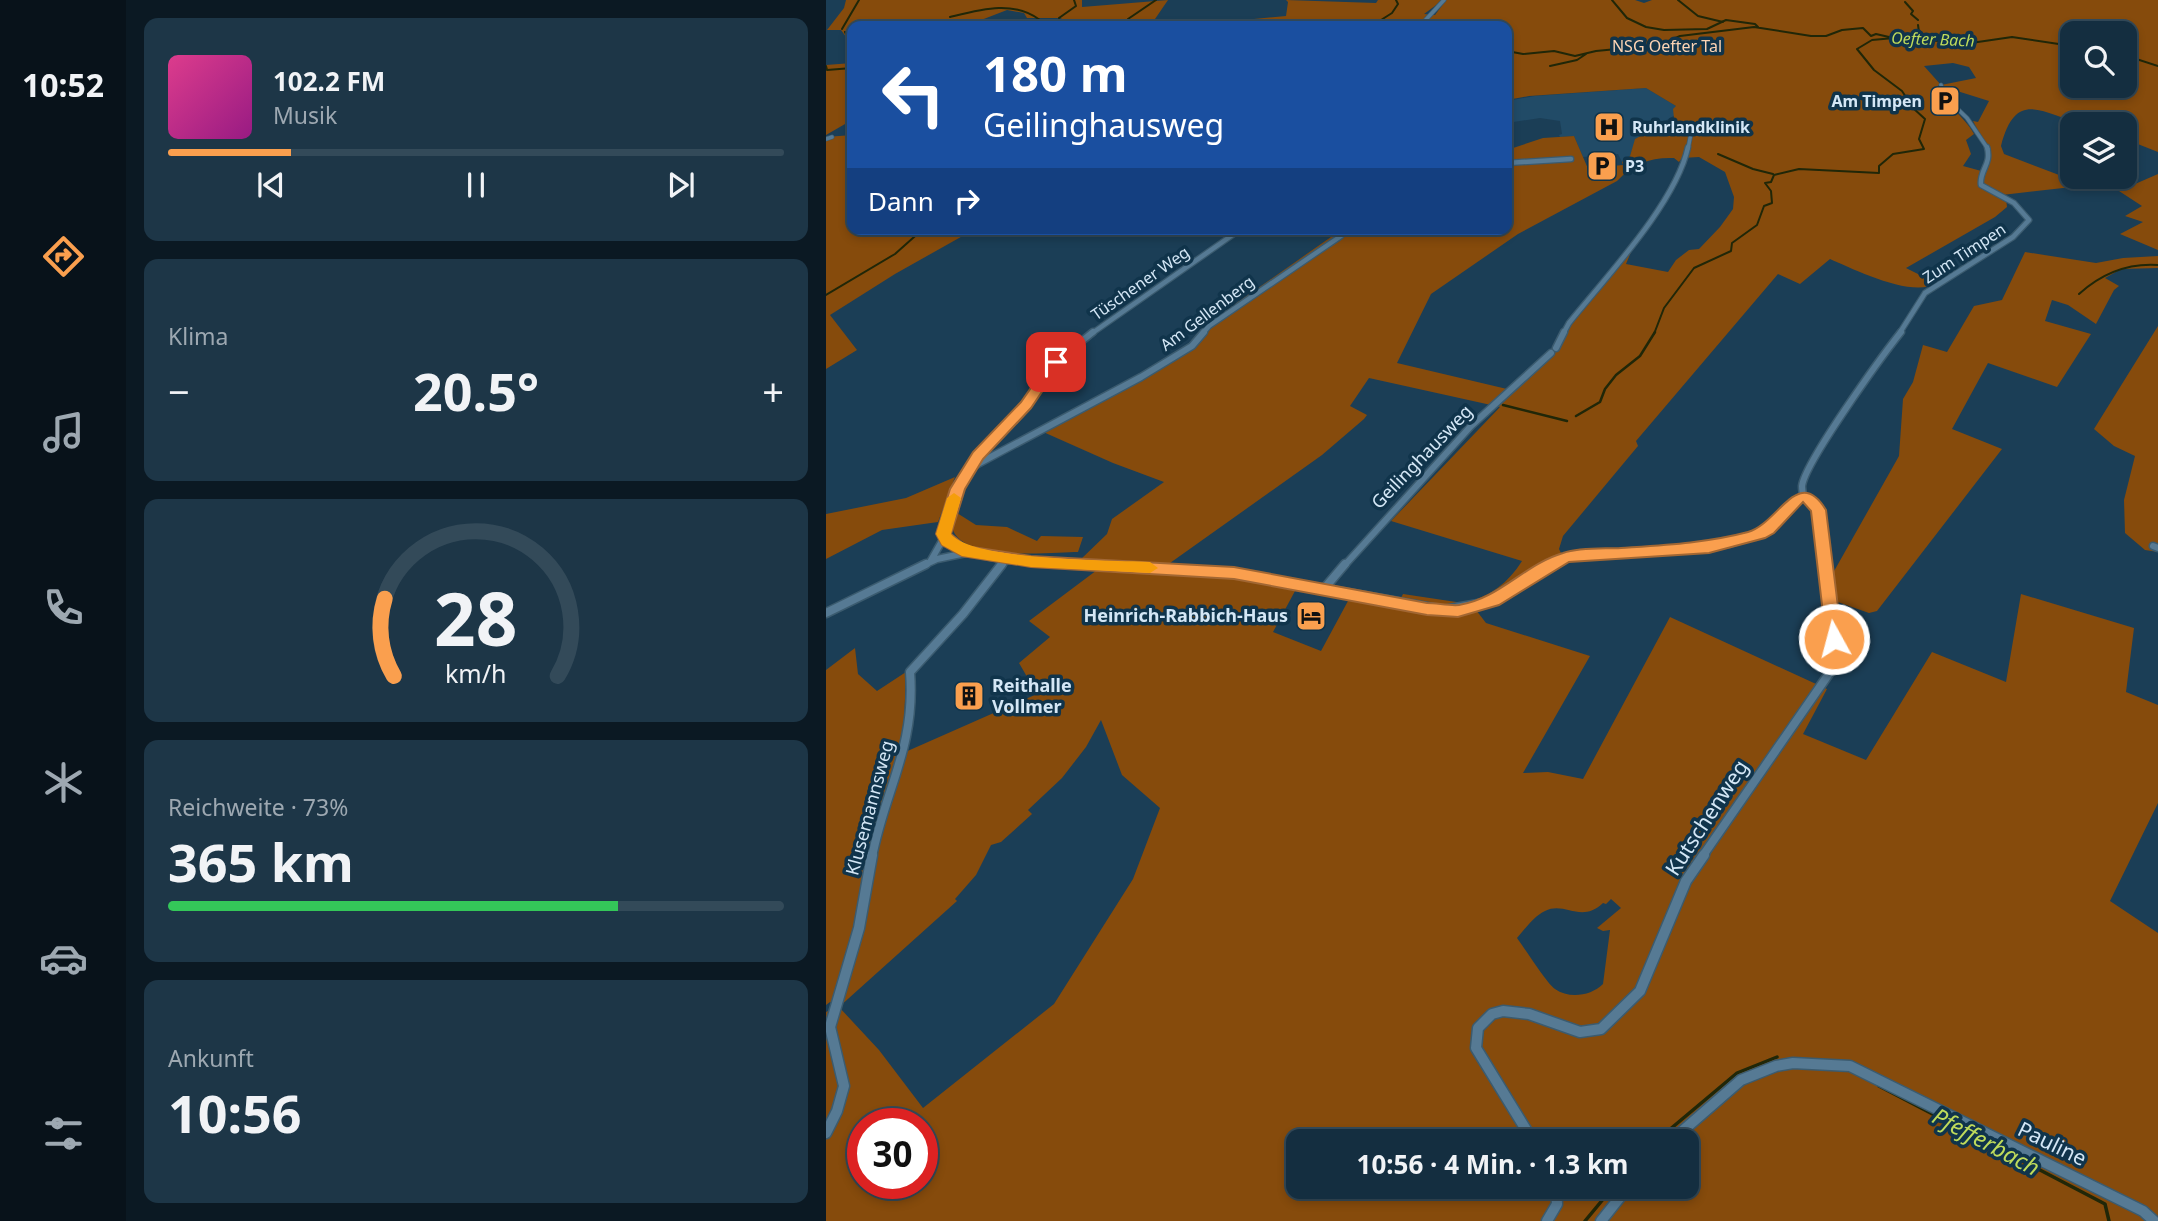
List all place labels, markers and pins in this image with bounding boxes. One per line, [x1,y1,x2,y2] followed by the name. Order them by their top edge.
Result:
[1928,84,1962,118] parking icon: Am Timpen
[1831,90,1922,112] place label: Am Timpen
[1592,110,1626,144] hospital icon: Ruhrlandklinik
[1632,116,1750,138] place label: Ruhrlandklinik
[1585,149,1619,183] parking icon: P3
[1625,155,1644,177] place label: P3
[1026,332,1086,392] pin
[1294,599,1328,633] hotel icon: Heinrich-Rabbich-Haus
[1083,603,1288,627] place label: Heinrich-Rabbich-Haus
[992,673,1072,718] place label: Reithalle Vollmer
[952,679,986,713] building icon: Reithalle Vollmer

